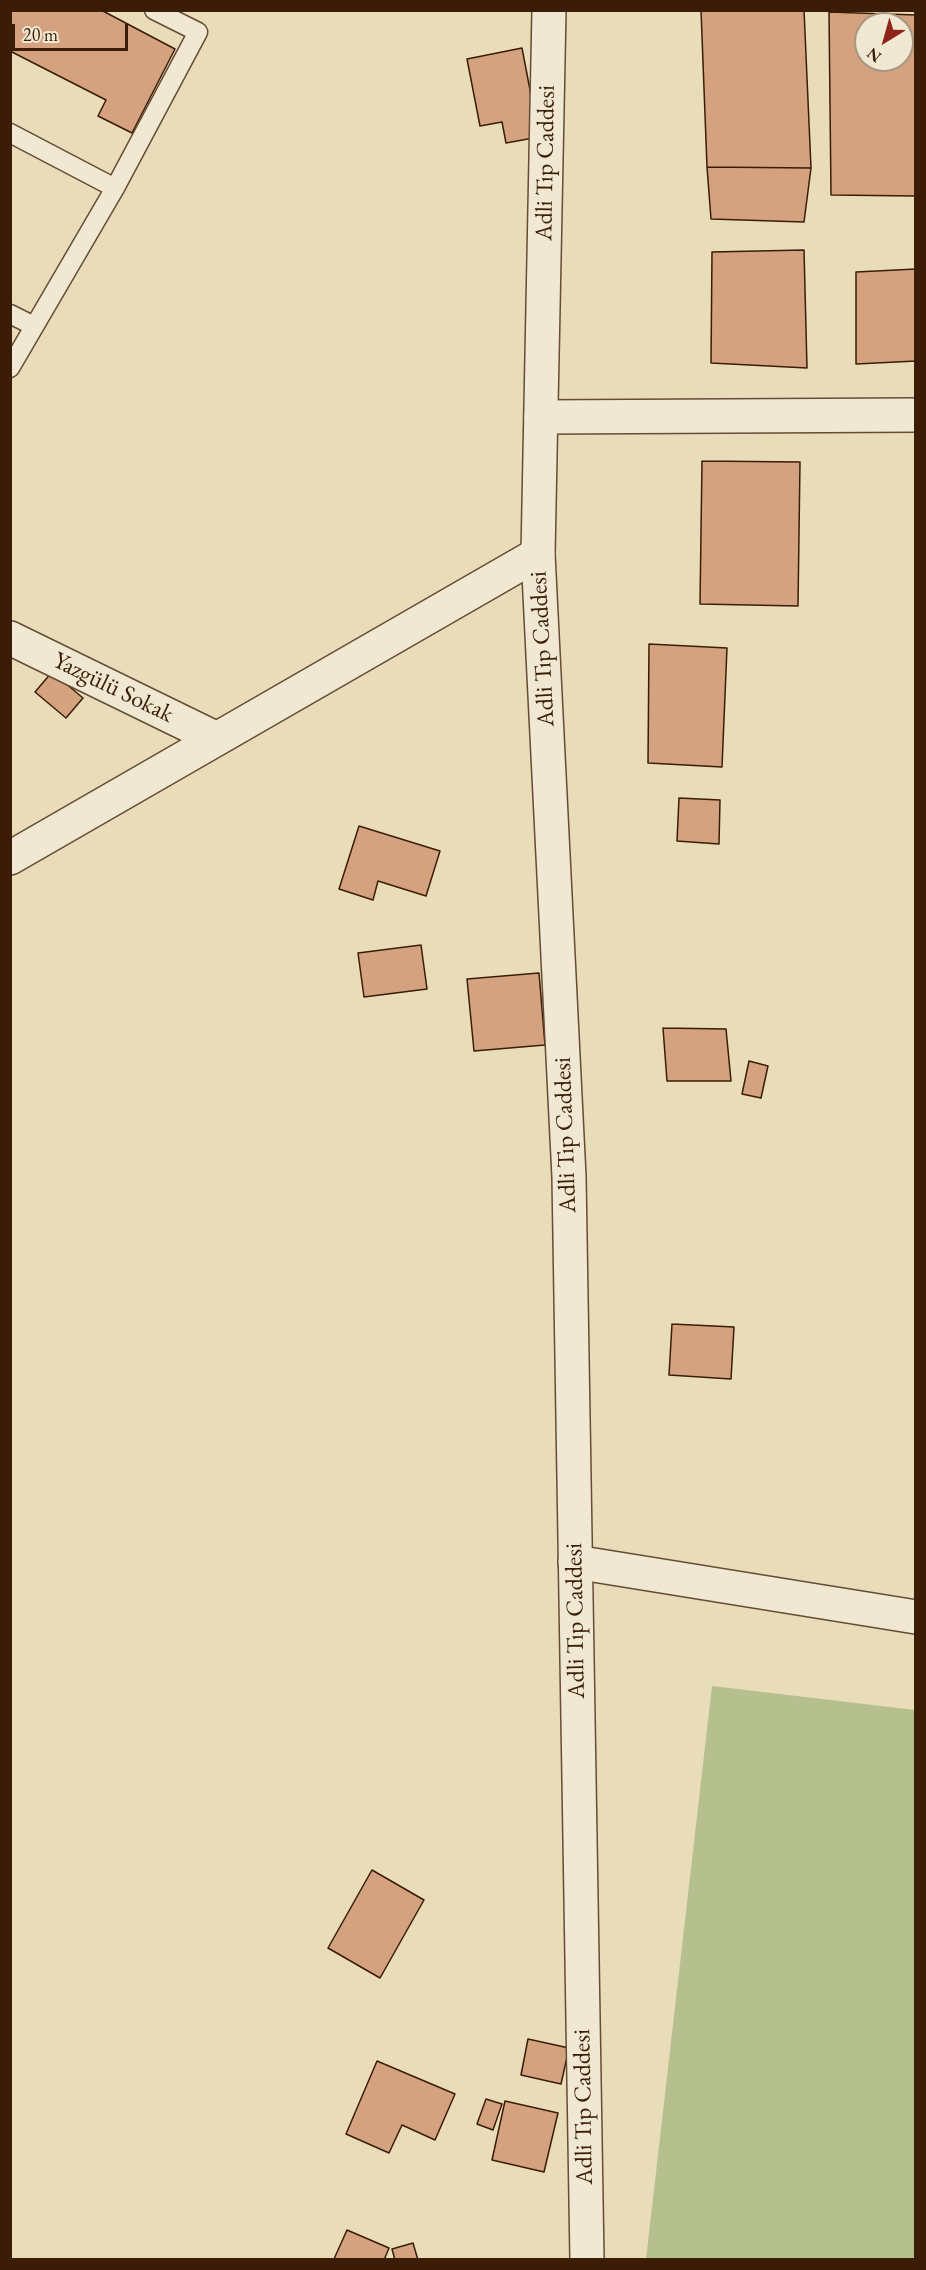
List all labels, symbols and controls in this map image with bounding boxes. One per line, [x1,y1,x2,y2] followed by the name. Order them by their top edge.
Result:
[15,12,130,50] scale bar
[854,12,914,72] north arrow
[23,23,58,46] text: 20 m
[863,43,886,67] text: N
[530,85,562,241] street label: Adli Tıp Caddesi
[525,570,561,728] street label: Adli Tıp Caddesi
[48,646,178,730] street label: Yazgülü Sokak
[549,1057,583,1213] street label: Adli Tıp Caddesi
[560,1543,592,1699] street label: Adli Tıp Caddesi
[568,2029,600,2185] street label: Adli Tıp Caddesi

